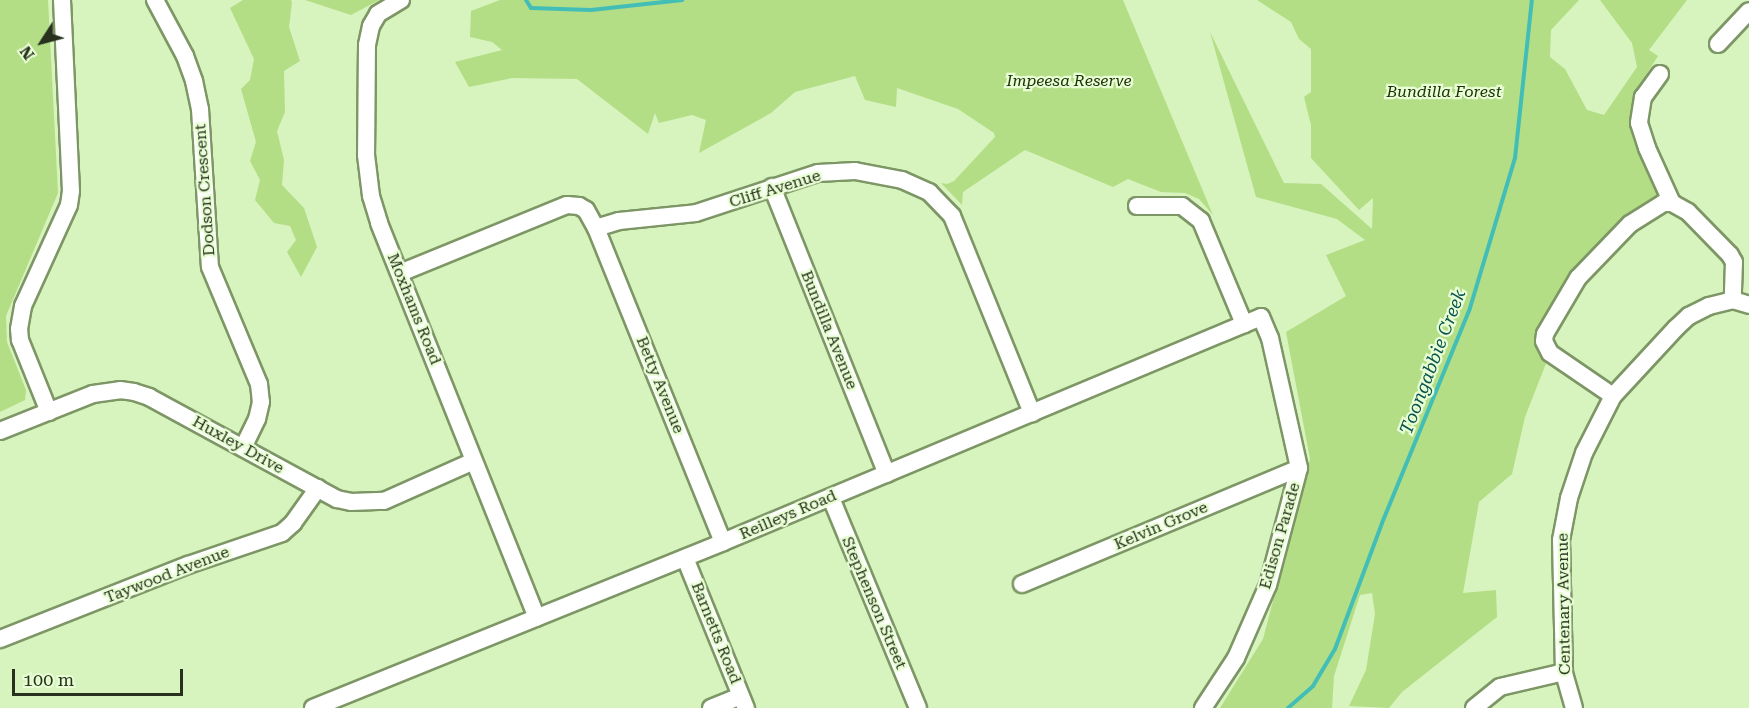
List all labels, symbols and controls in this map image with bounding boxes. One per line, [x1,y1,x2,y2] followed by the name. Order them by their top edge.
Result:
[12,12,72,72] north arrow
[16,42,38,63] text: N
[1006,71,1132,91] park label: Impeesa Reserve
[1386,82,1502,102] park label: Bundilla Forest
[191,123,219,257] street label: Dodson Crescent
[727,166,823,212] street label: Cliff Avenue
[383,250,445,368] street label: Moxhams Road
[796,268,862,392] street label: Bundilla Avenue
[1395,286,1471,438] water label: Toongabbie Creek
[632,334,688,436] street label: Betty Avenue
[189,412,287,478] street label: Huxley Drive
[1256,480,1304,592] street label: Edison Parade
[737,486,839,544] street label: Reilleys Road
[1111,498,1211,554] street label: Kelvin Grove
[1553,533,1575,675] street label: Centenary Avenue
[837,534,911,672] street label: Stephenson Street
[102,542,232,608] street label: Taywood Avenue
[687,579,745,687] street label: Barnetts Road
[15,657,186,695] scale bar
[23,669,74,690] text: 100 m

